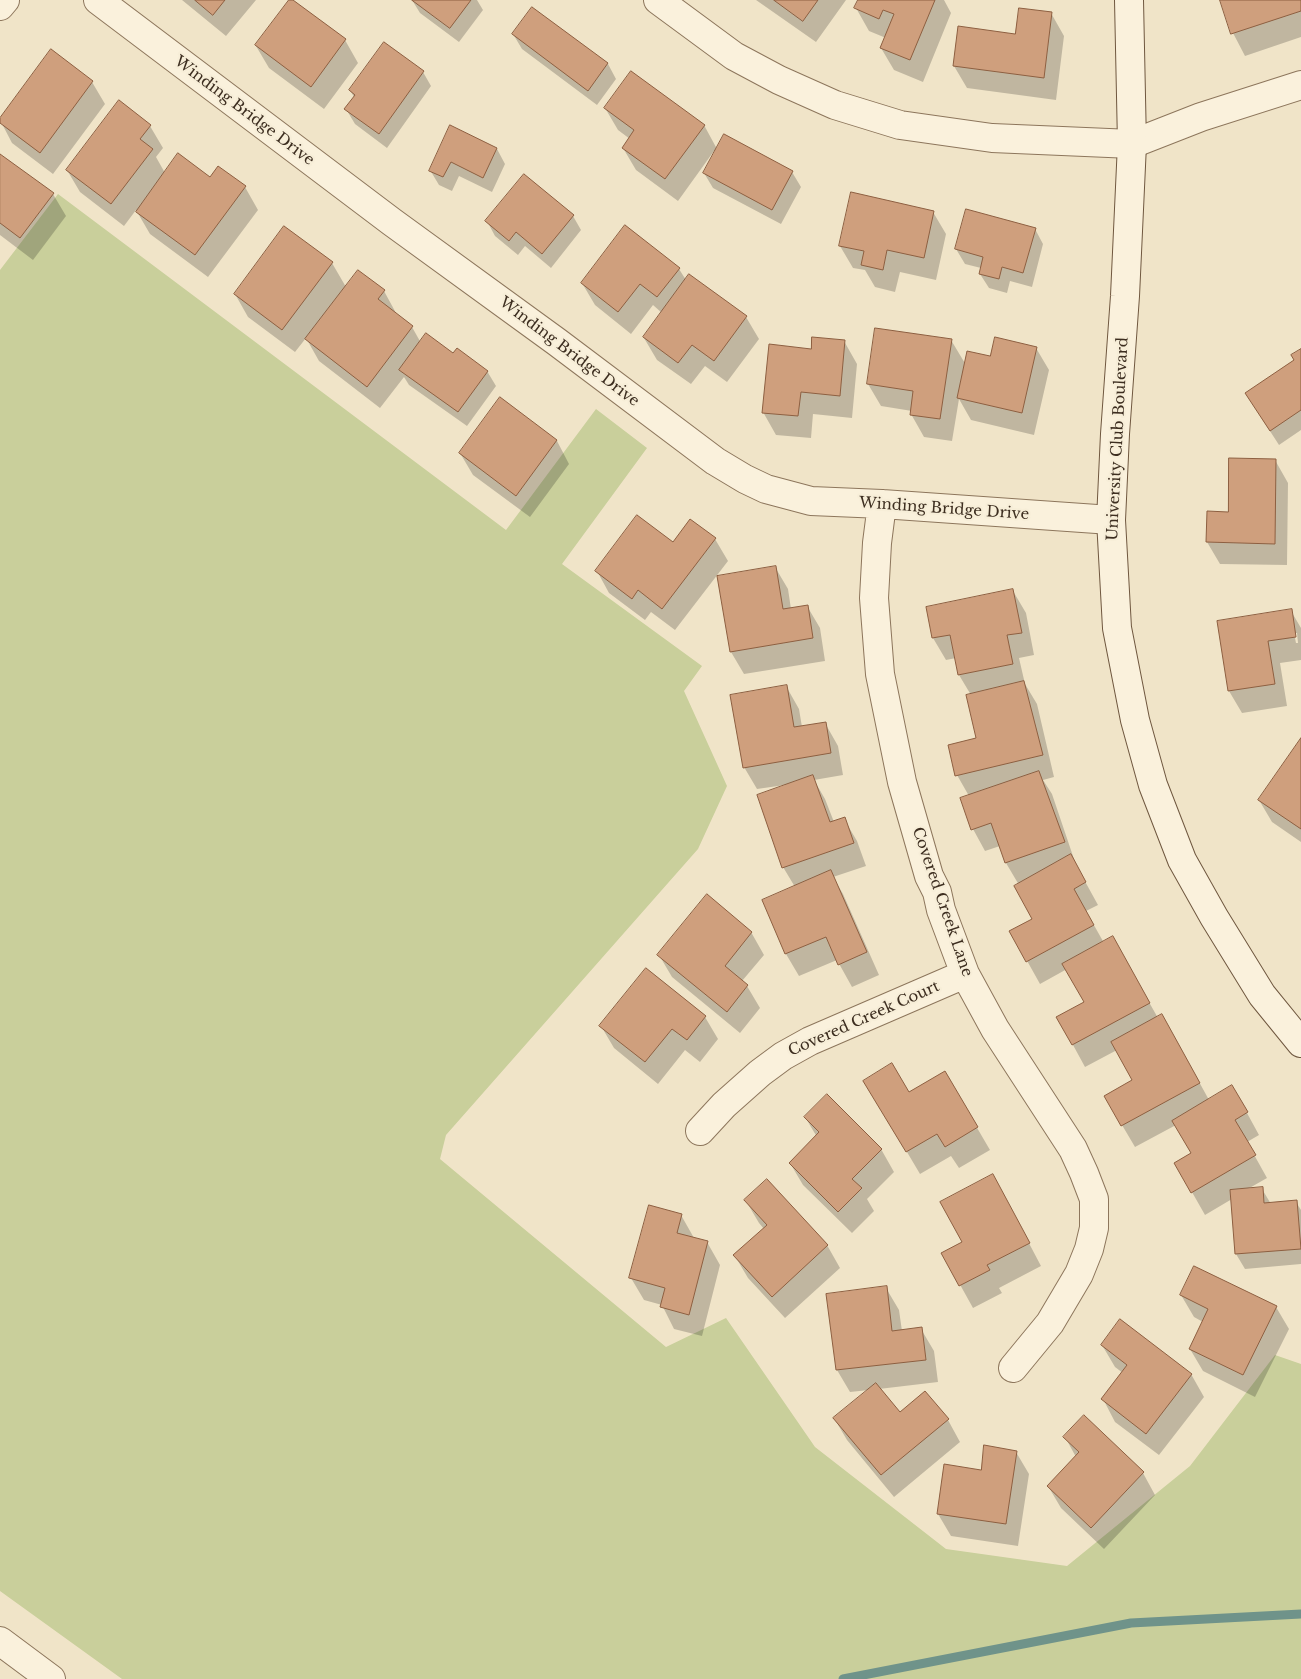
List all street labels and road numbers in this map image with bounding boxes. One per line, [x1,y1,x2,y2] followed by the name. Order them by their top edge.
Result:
[171,53,317,169] street label: Winding Bridge Drive
[496,294,642,410] street label: Winding Bridge Drive
[1104,337,1132,541] street label: University Club Boulevard
[858,494,1030,524] street label: Winding Bridge Drive
[908,825,976,979] street label: Covered Creek Lane
[786,978,942,1060] street label: Covered Creek Court

